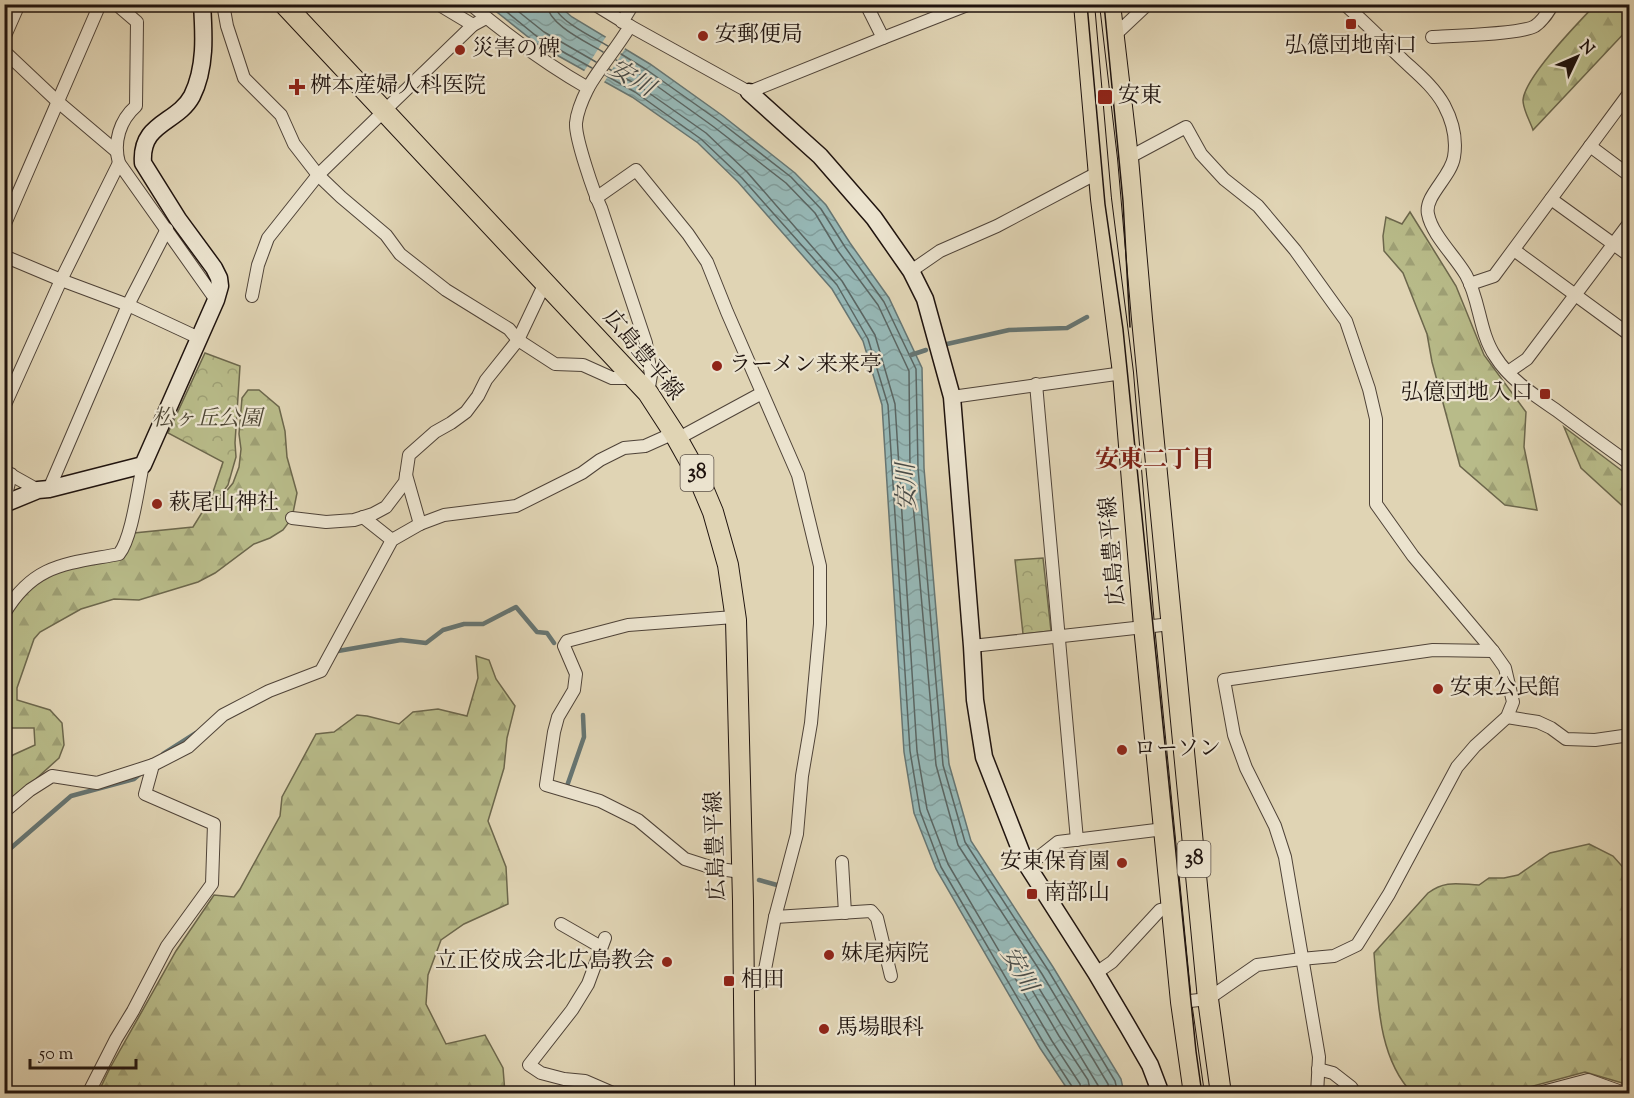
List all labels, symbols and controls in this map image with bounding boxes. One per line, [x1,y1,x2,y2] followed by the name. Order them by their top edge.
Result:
[1344,17,1358,31] marker: 弘億団地南口
[715,20,803,52] place label: 安郵便局
[1547,27,1607,87] north arrow
[696,29,710,43] marker: 安郵便局
[1285,31,1417,63] place label: 弘億団地南口
[472,34,560,66] place label: 災害の碑
[1573,36,1599,61] text: N
[453,43,467,57] marker: 災害の碑
[602,52,663,107] water label: 安川
[310,71,486,103] place label: 桝本産婦人科医院
[288,78,306,96] marker: 桝本産婦人科医院
[1118,81,1162,113] place label: 安東
[1096,88,1114,106] marker: 安東
[594,304,690,408] street label: 広島豊平線
[729,350,882,382] place label: ラーメン来来亭
[710,359,724,373] marker: ラーメン来来亭
[1401,378,1533,410] place label: 弘億団地入口
[1538,387,1552,401] marker: 弘億団地入口
[152,404,265,436] park label: 松ヶ丘公園
[1095,444,1215,478] district label: 安東二丁目
[680,455,714,491] road number: 38
[890,459,926,512] water label: 安川
[169,488,279,520] place label: 萩尾山神社
[1093,495,1135,607] street label: 広島豊平線
[150,497,164,511] marker: 萩尾山神社
[1450,673,1560,705] place label: 安東公民館
[1431,682,1445,696] marker: 安東公民館
[1134,734,1221,766] place label: ローソン
[1115,743,1129,757] marker: ローソン
[699,790,735,902] street label: 広島豊平線
[1178,841,1210,877] road number: 38
[1000,847,1110,879] place label: 安東保育園
[1115,856,1129,870] marker: 安東保育園
[1044,878,1110,910] place label: 南部山
[1025,887,1039,901] marker: 南部山
[841,939,929,971] place label: 妹尾病院
[991,941,1046,1002] water label: 安川
[435,946,655,978] place label: 立正佼成会北広島教会
[822,948,836,962] marker: 妹尾病院
[660,955,674,969] marker: 立正佼成会北広島教会
[741,965,785,997] place label: 相田
[722,974,736,988] marker: 相田
[836,1013,924,1045] place label: 馬場眼科
[817,1022,831,1036] marker: 馬場眼科
[30,1032,136,1070] scale bar
[38,1042,74,1068] text: 50 m

